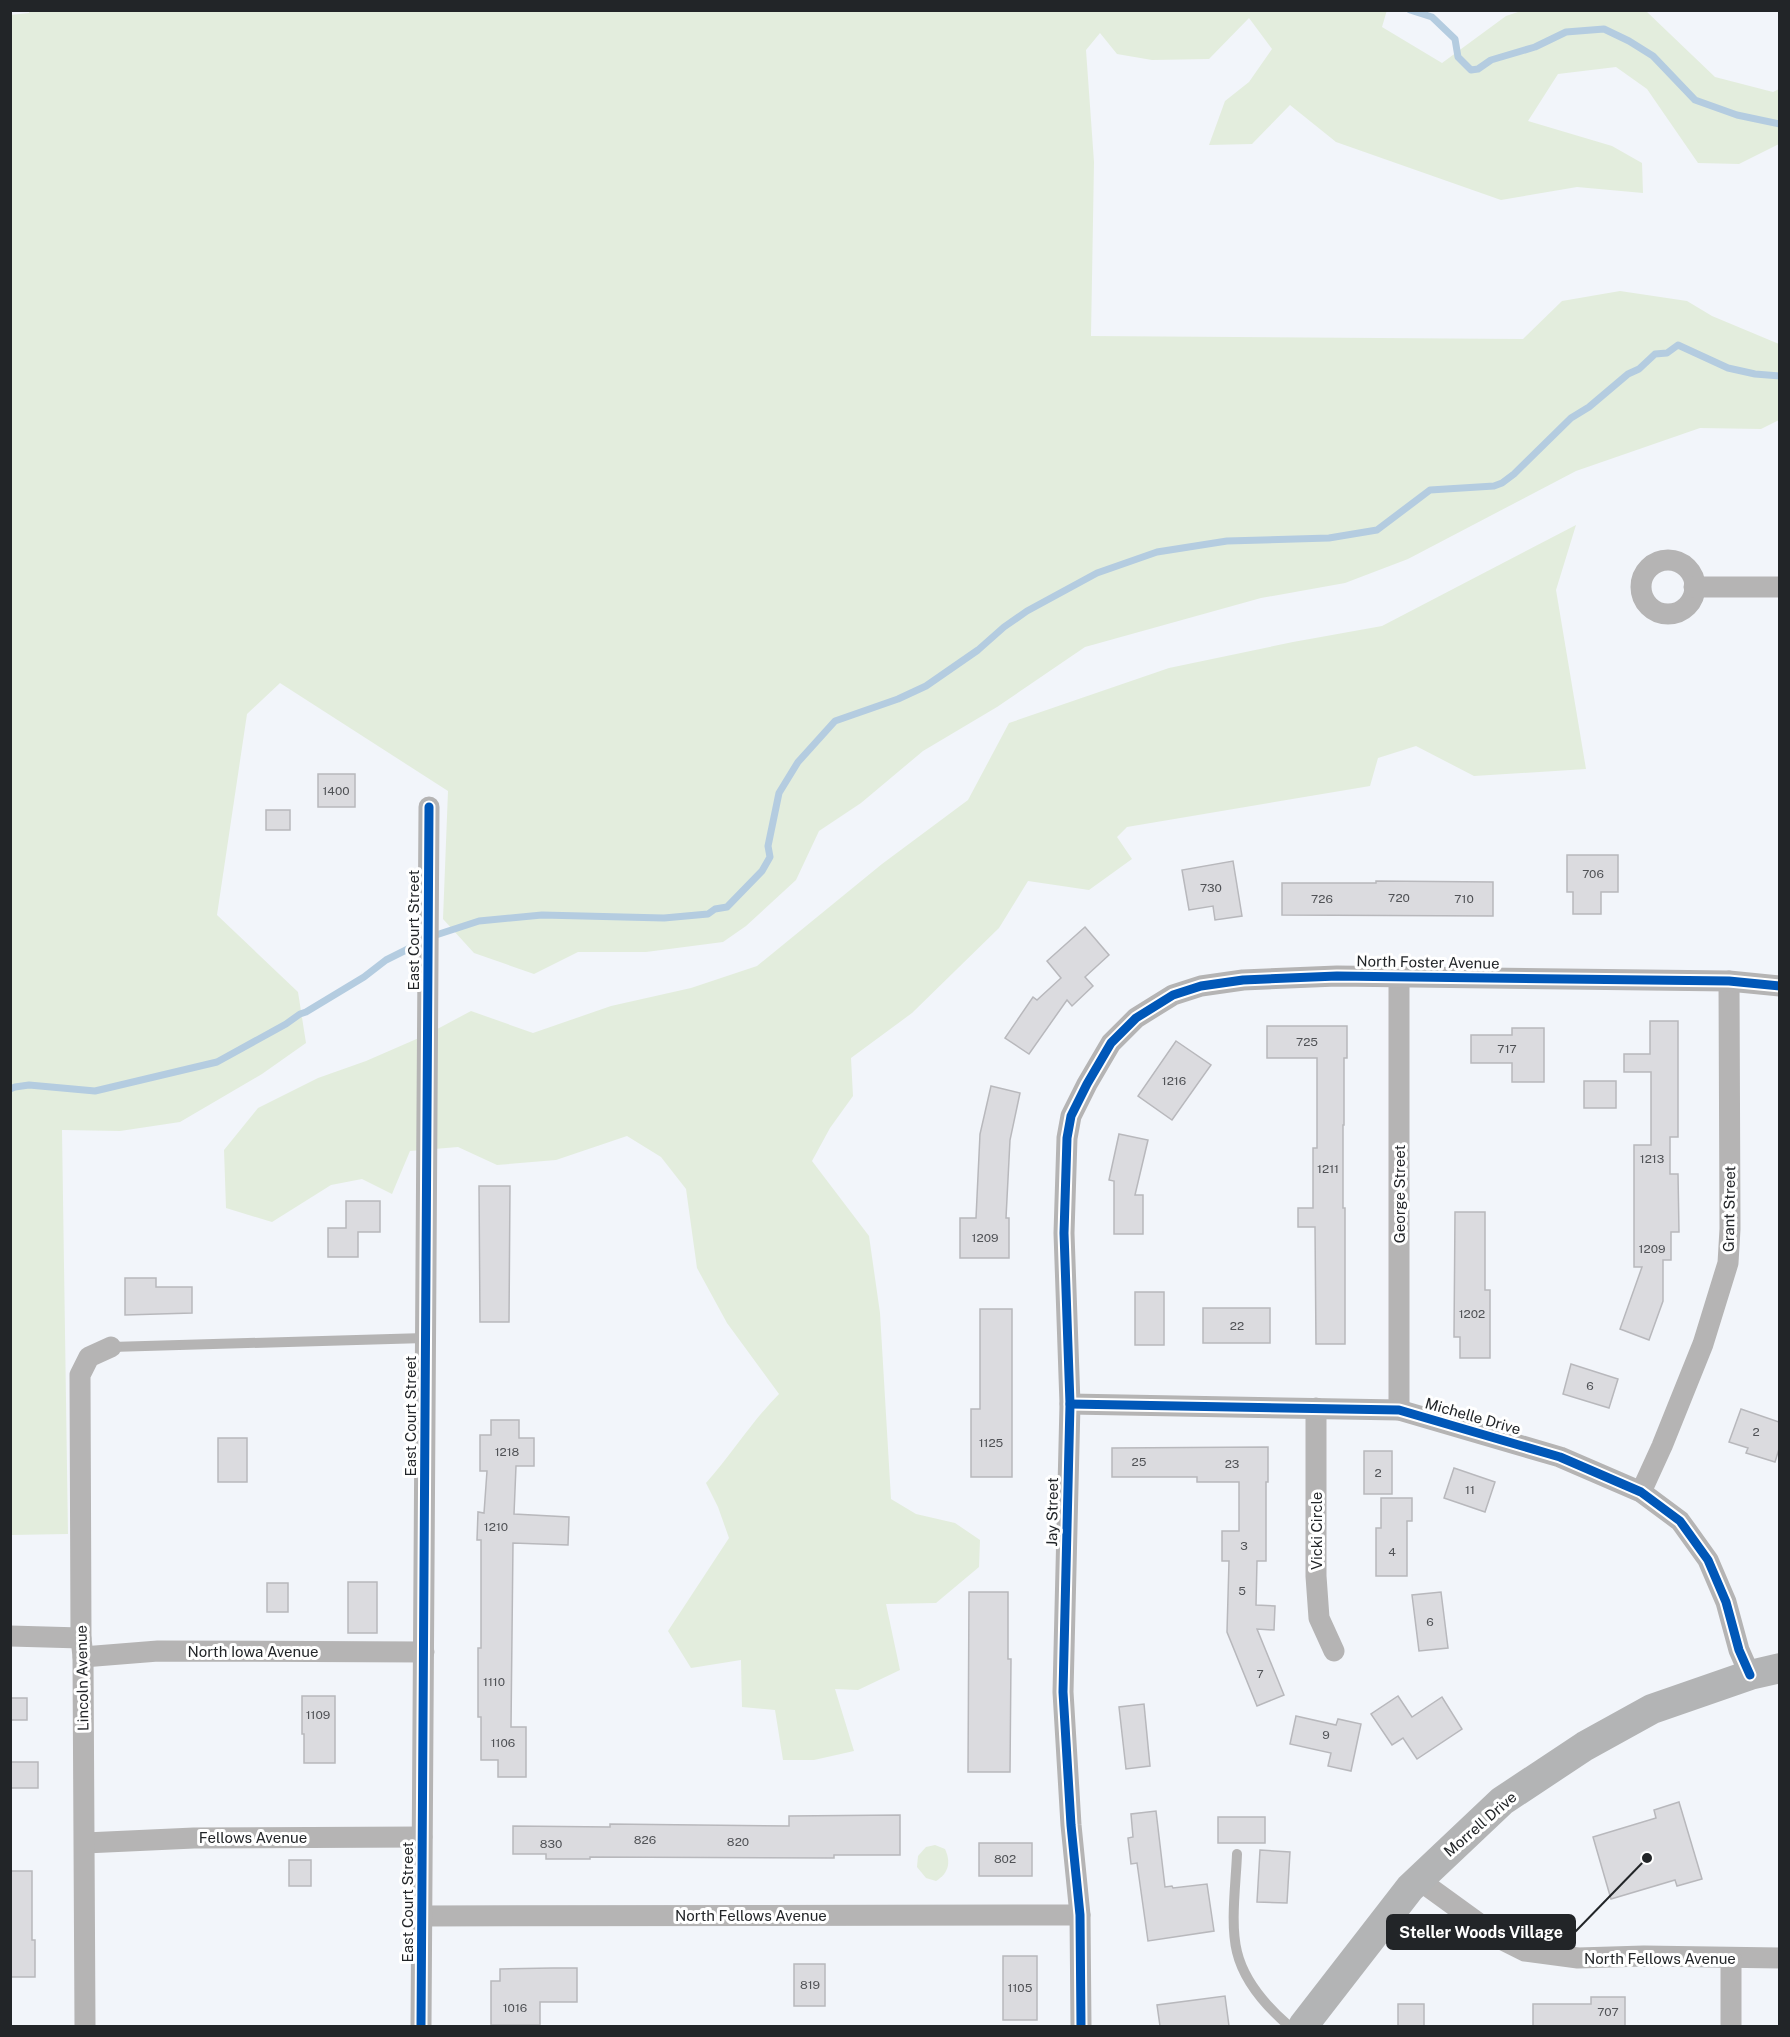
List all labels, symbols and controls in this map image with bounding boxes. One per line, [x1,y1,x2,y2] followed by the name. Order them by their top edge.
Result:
[322,784,350,798] house number: 1400
[1582,867,1604,881] house number: 706
[405,869,422,990] street label: East Court Street
[1200,881,1222,895] house number: 730
[1388,891,1410,905] house number: 720
[1311,892,1333,906] house number: 726
[1454,892,1474,906] house number: 710
[1356,952,1500,972] street label: North Foster Avenue
[1296,1035,1318,1049] house number: 725
[1497,1042,1517,1056] house number: 717
[1162,1074,1186,1088] house number: 1216
[1391,1145,1408,1243] street label: George Street
[1640,1152,1664,1166] house number: 1213
[1317,1162,1339,1176] house number: 1211
[1720,1165,1738,1252] street label: Grant Street
[972,1231,998,1245] house number: 1209
[1639,1242,1665,1256] house number: 1209
[1459,1307,1485,1321] house number: 1202
[1230,1319,1244,1333] house number: 22
[402,1355,419,1476] street label: East Court Street
[1586,1379,1594,1393] house number: 6
[1423,1394,1523,1438] street label: Michelle Drive
[1752,1425,1760,1439] house number: 2
[979,1436,1004,1450] house number: 1125
[495,1445,520,1459] house number: 1218
[1132,1455,1147,1469] house number: 25
[1225,1457,1239,1471] house number: 23
[1374,1466,1382,1480] house number: 2
[1043,1477,1061,1547] street label: Jay Street
[1465,1483,1475,1497] house number: 11
[1308,1492,1325,1570] street label: Vicki Circle
[484,1520,508,1534] house number: 1210
[1240,1539,1248,1553] house number: 3
[1388,1545,1396,1559] house number: 4
[1238,1584,1246,1598] house number: 5
[1426,1615,1434,1629] house number: 6
[73,1625,91,1731] street label: Lincoln Avenue
[188,1643,318,1660] street label: North Iowa Avenue
[1256,1667,1264,1681] house number: 7
[483,1675,505,1689] house number: 1110
[306,1708,330,1722] house number: 1109
[1322,1728,1330,1742] house number: 9
[491,1736,515,1750] house number: 1106
[1440,1788,1520,1860] street label: Morrell Drive
[199,1829,307,1846] street label: Fellows Avenue
[634,1833,656,1847] house number: 826
[727,1835,749,1849] house number: 820
[540,1837,562,1851] house number: 830
[399,1841,416,1962] street label: East Court Street
[994,1852,1016,1866] house number: 802
[675,1907,827,1924] street label: North Fellows Avenue
[1387,1915,1575,1949] callout: Steller Woods Village
[1399,1923,1563,1942] text: Steller Woods Village
[1584,1950,1736,1967] street label: North Fellows Avenue
[800,1978,820,1992] house number: 819
[1008,1981,1033,1995] house number: 1105
[503,2001,527,2015] house number: 1016
[1597,2005,1619,2019] house number: 707

